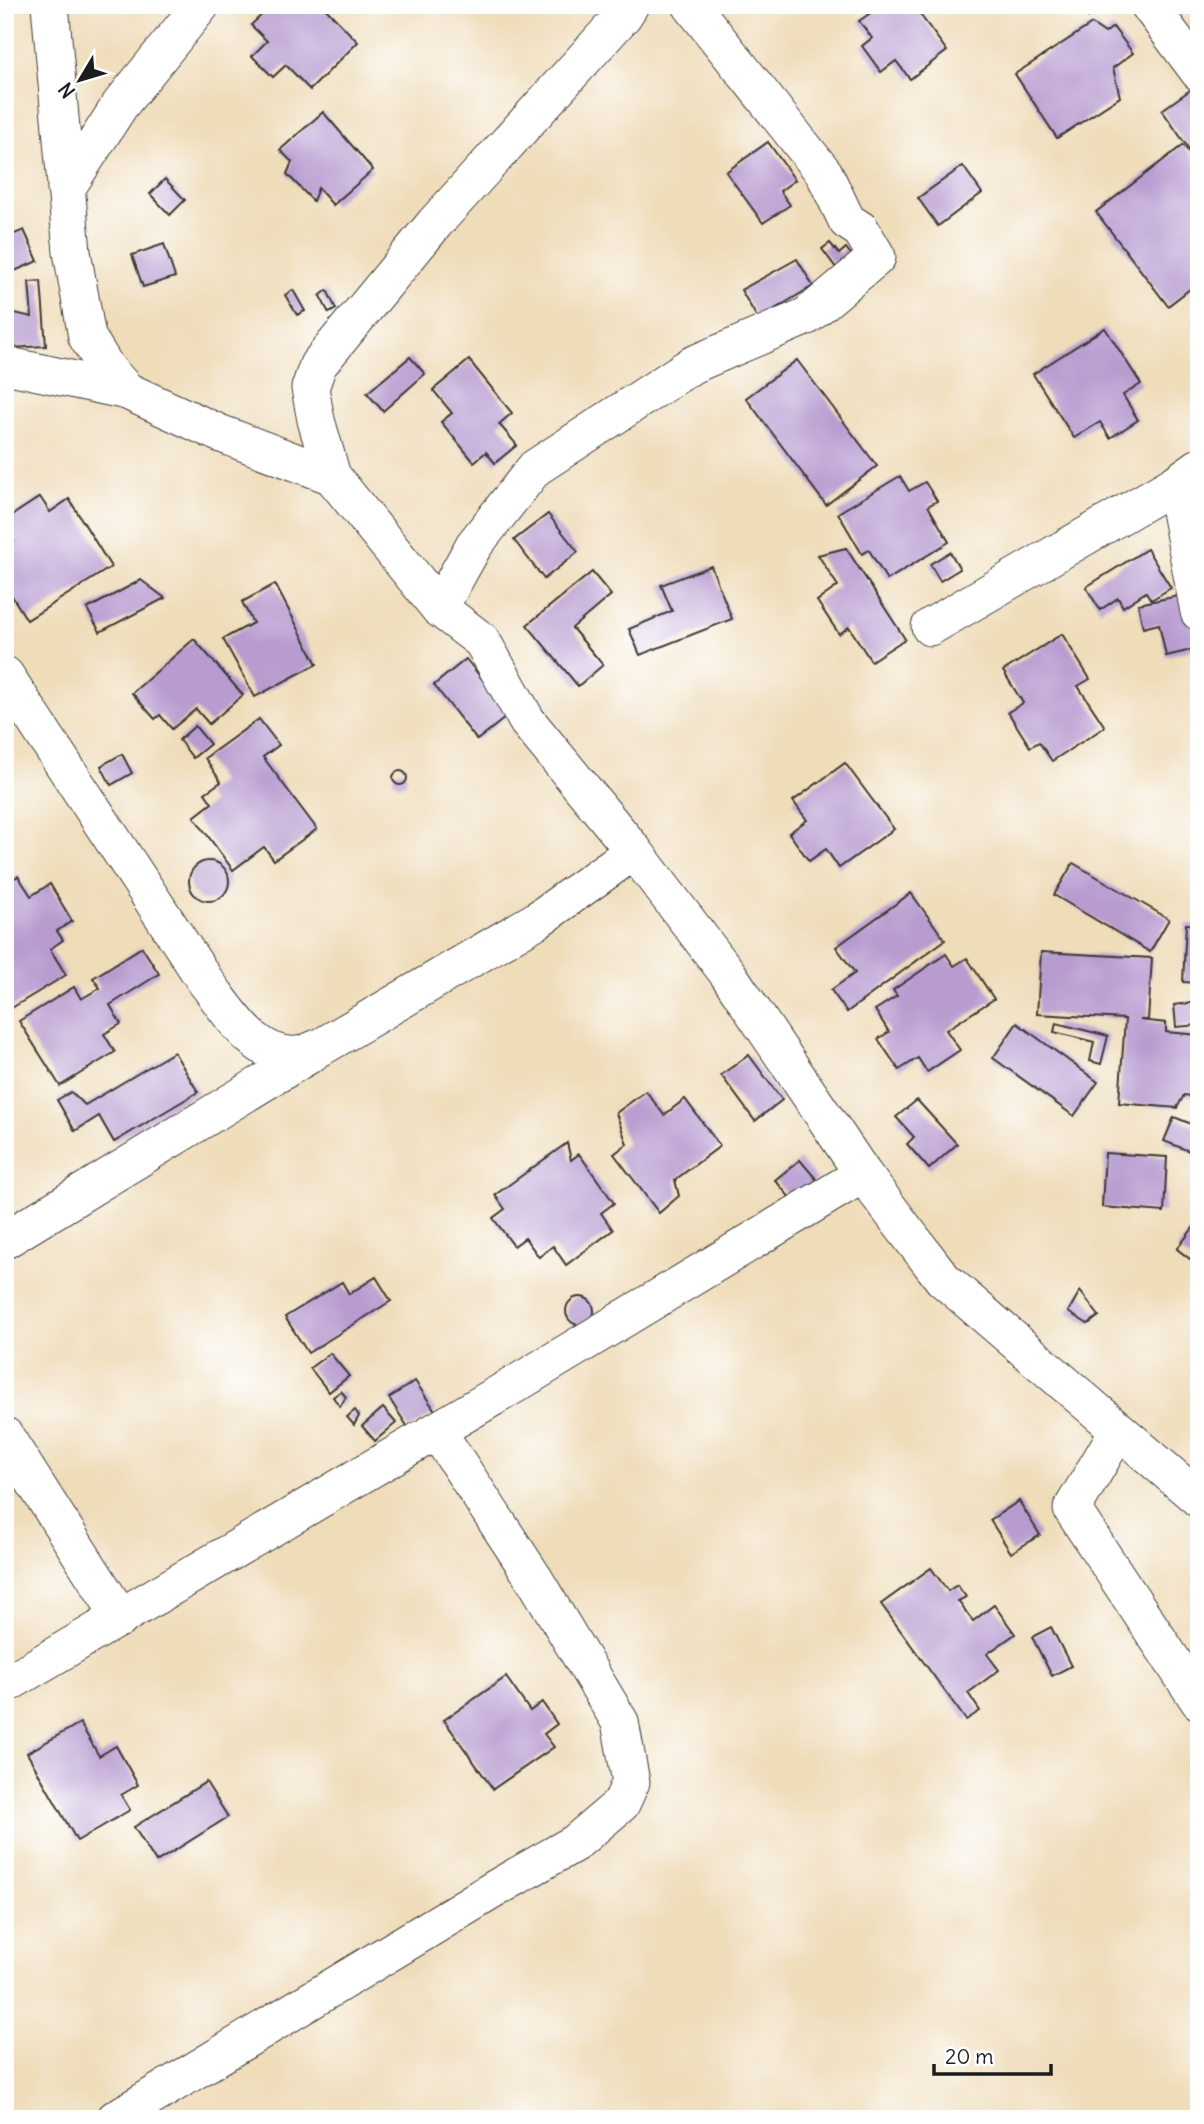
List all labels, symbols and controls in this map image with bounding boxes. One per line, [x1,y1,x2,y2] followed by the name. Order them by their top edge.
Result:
[46,46,116,116] north arrow
[53,78,80,103] text: N
[934,2033,1052,2077] scale bar
[945,2043,994,2070] text: 20 m

